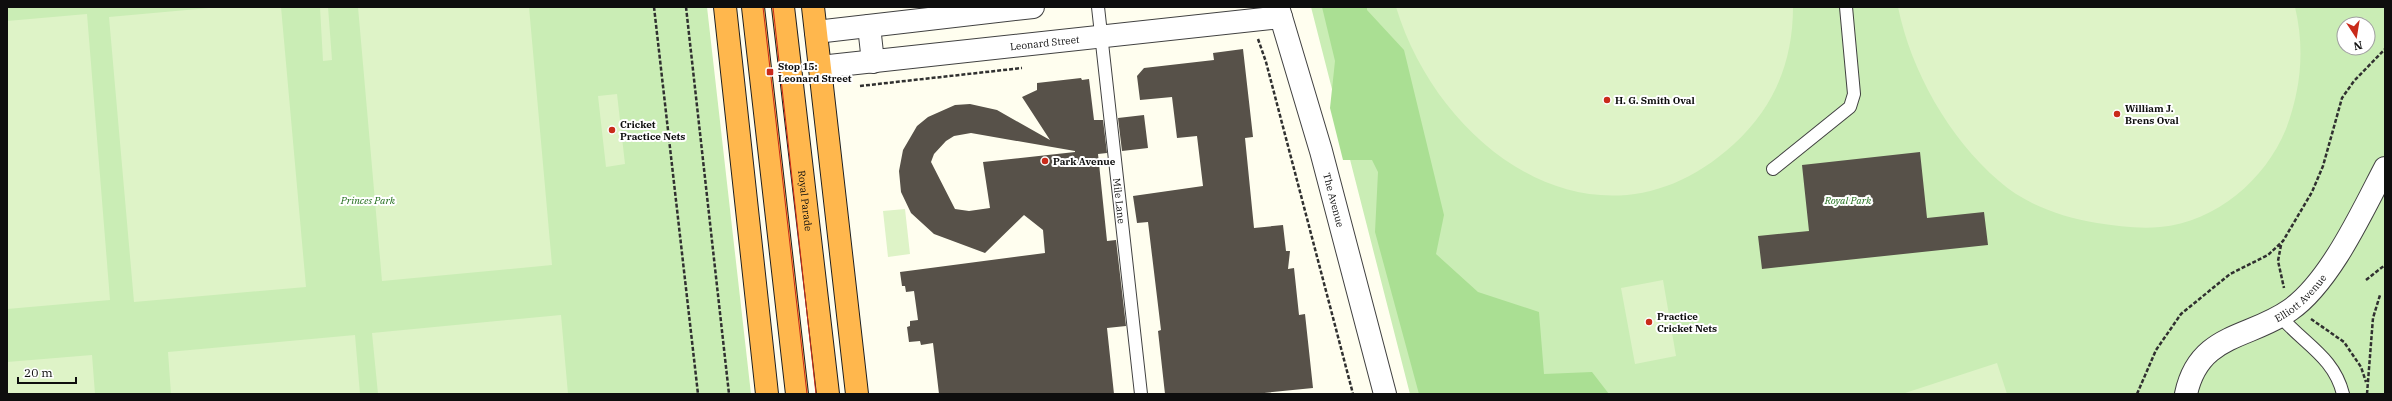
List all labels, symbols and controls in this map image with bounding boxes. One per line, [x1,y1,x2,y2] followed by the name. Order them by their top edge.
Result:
[2336,16,2376,56] north arrow
[1009,33,1081,53] street label: Leonard Street
[2352,38,2364,54] text: N
[778,60,852,85] place label: Stop 15: Leonard Street
[765,67,775,77] marker: Stop 15: Leonard Street
[1615,94,1695,107] place label: H. G. Smith Oval
[1602,95,1612,105] marker: H. G. Smith Oval
[2125,102,2179,127] place label: William J. Brens Oval
[2112,109,2122,119] marker: William J. Brens Oval
[620,118,685,143] place label: Cricket Practice Nets
[607,125,617,135] marker: Cricket Practice Nets
[1053,155,1116,168] place label: Park Avenue
[1040,156,1050,166] marker: Park Avenue
[795,170,815,232] street label: Royal Parade
[1320,172,1347,229] street label: The Avenue
[1110,177,1128,224] street label: Mile Lane
[340,194,396,207] park label: Princes Park
[1824,194,1872,207] park label: Royal Park
[2272,272,2329,325] street label: Elliott Avenue
[1657,310,1717,335] place label: Practice Cricket Nets
[1644,317,1654,327] marker: Practice Cricket Nets
[18,359,76,385] scale bar
[24,365,53,380] text: 20 m

